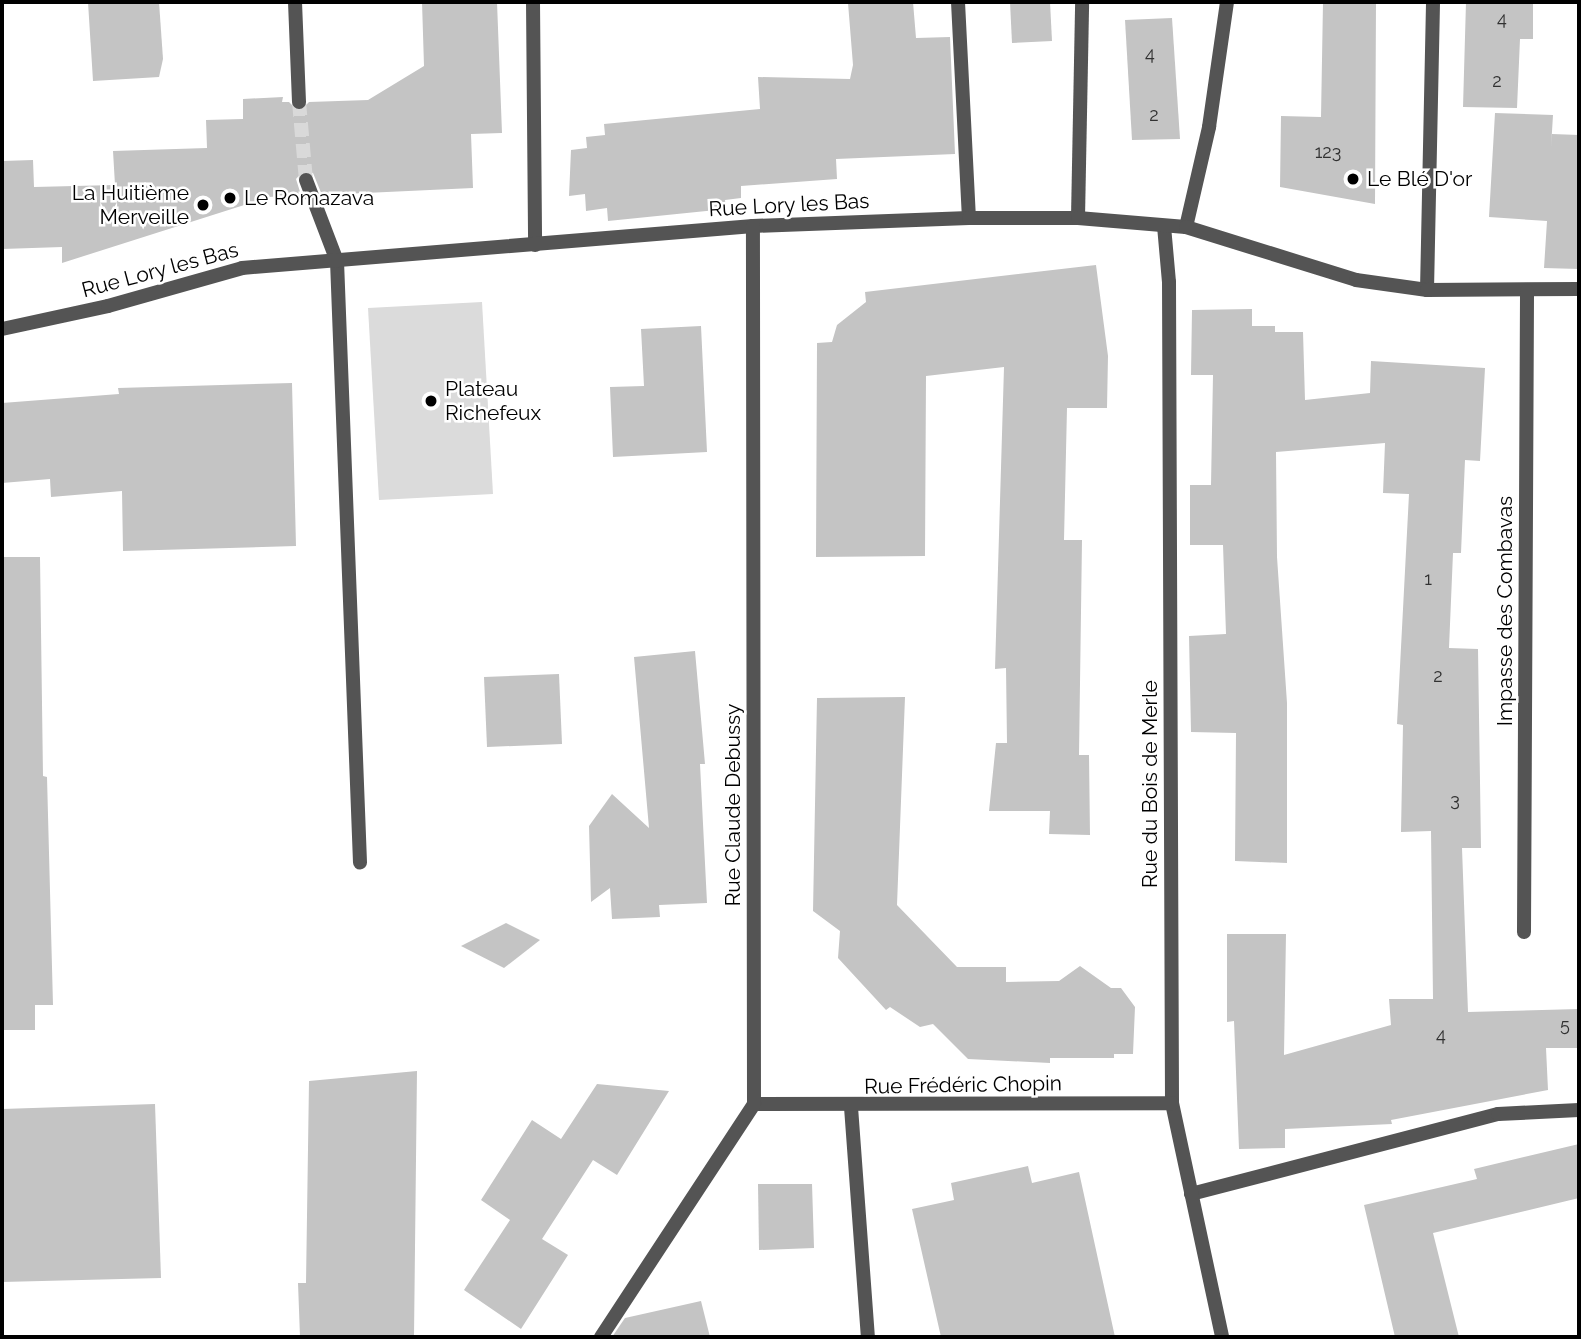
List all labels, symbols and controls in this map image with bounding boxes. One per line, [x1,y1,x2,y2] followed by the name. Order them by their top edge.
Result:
[1497,8,1507,30] house number: 4
[1145,43,1155,65] house number: 4
[1492,70,1502,92] house number: 2
[1149,104,1159,126] house number: 2
[1315,141,1341,163] house number: 123
[1367,166,1472,192] place label: Le Blé D'or
[1345,171,1361,187] marker: Le Blé D'or
[72,180,189,230] place label: La Huitième Merveille
[244,185,374,211] place label: Le Romazava
[708,188,870,222] street label: Rue Lory les Bas
[222,190,238,206] marker: Le Romazava
[195,197,211,213] marker: La Huitième Merveille
[79,237,241,303] street label: Rue Lory les Bas
[445,376,541,426] place label: Plateau Richefeux
[423,393,439,409] marker: Plateau Richefeux
[1492,496,1518,726] street label: Impasse des Combavas
[1424,568,1432,590] house number: 1
[1433,665,1443,687] house number: 2
[1137,680,1163,888] street label: Rue du Bois de Merle
[720,704,746,906] street label: Rue Claude Debussy
[1450,789,1460,811] house number: 3
[1560,1014,1570,1036] house number: 5
[1436,1024,1446,1046] house number: 4
[864,1071,1062,1099] street label: Rue Frédéric Chopin

